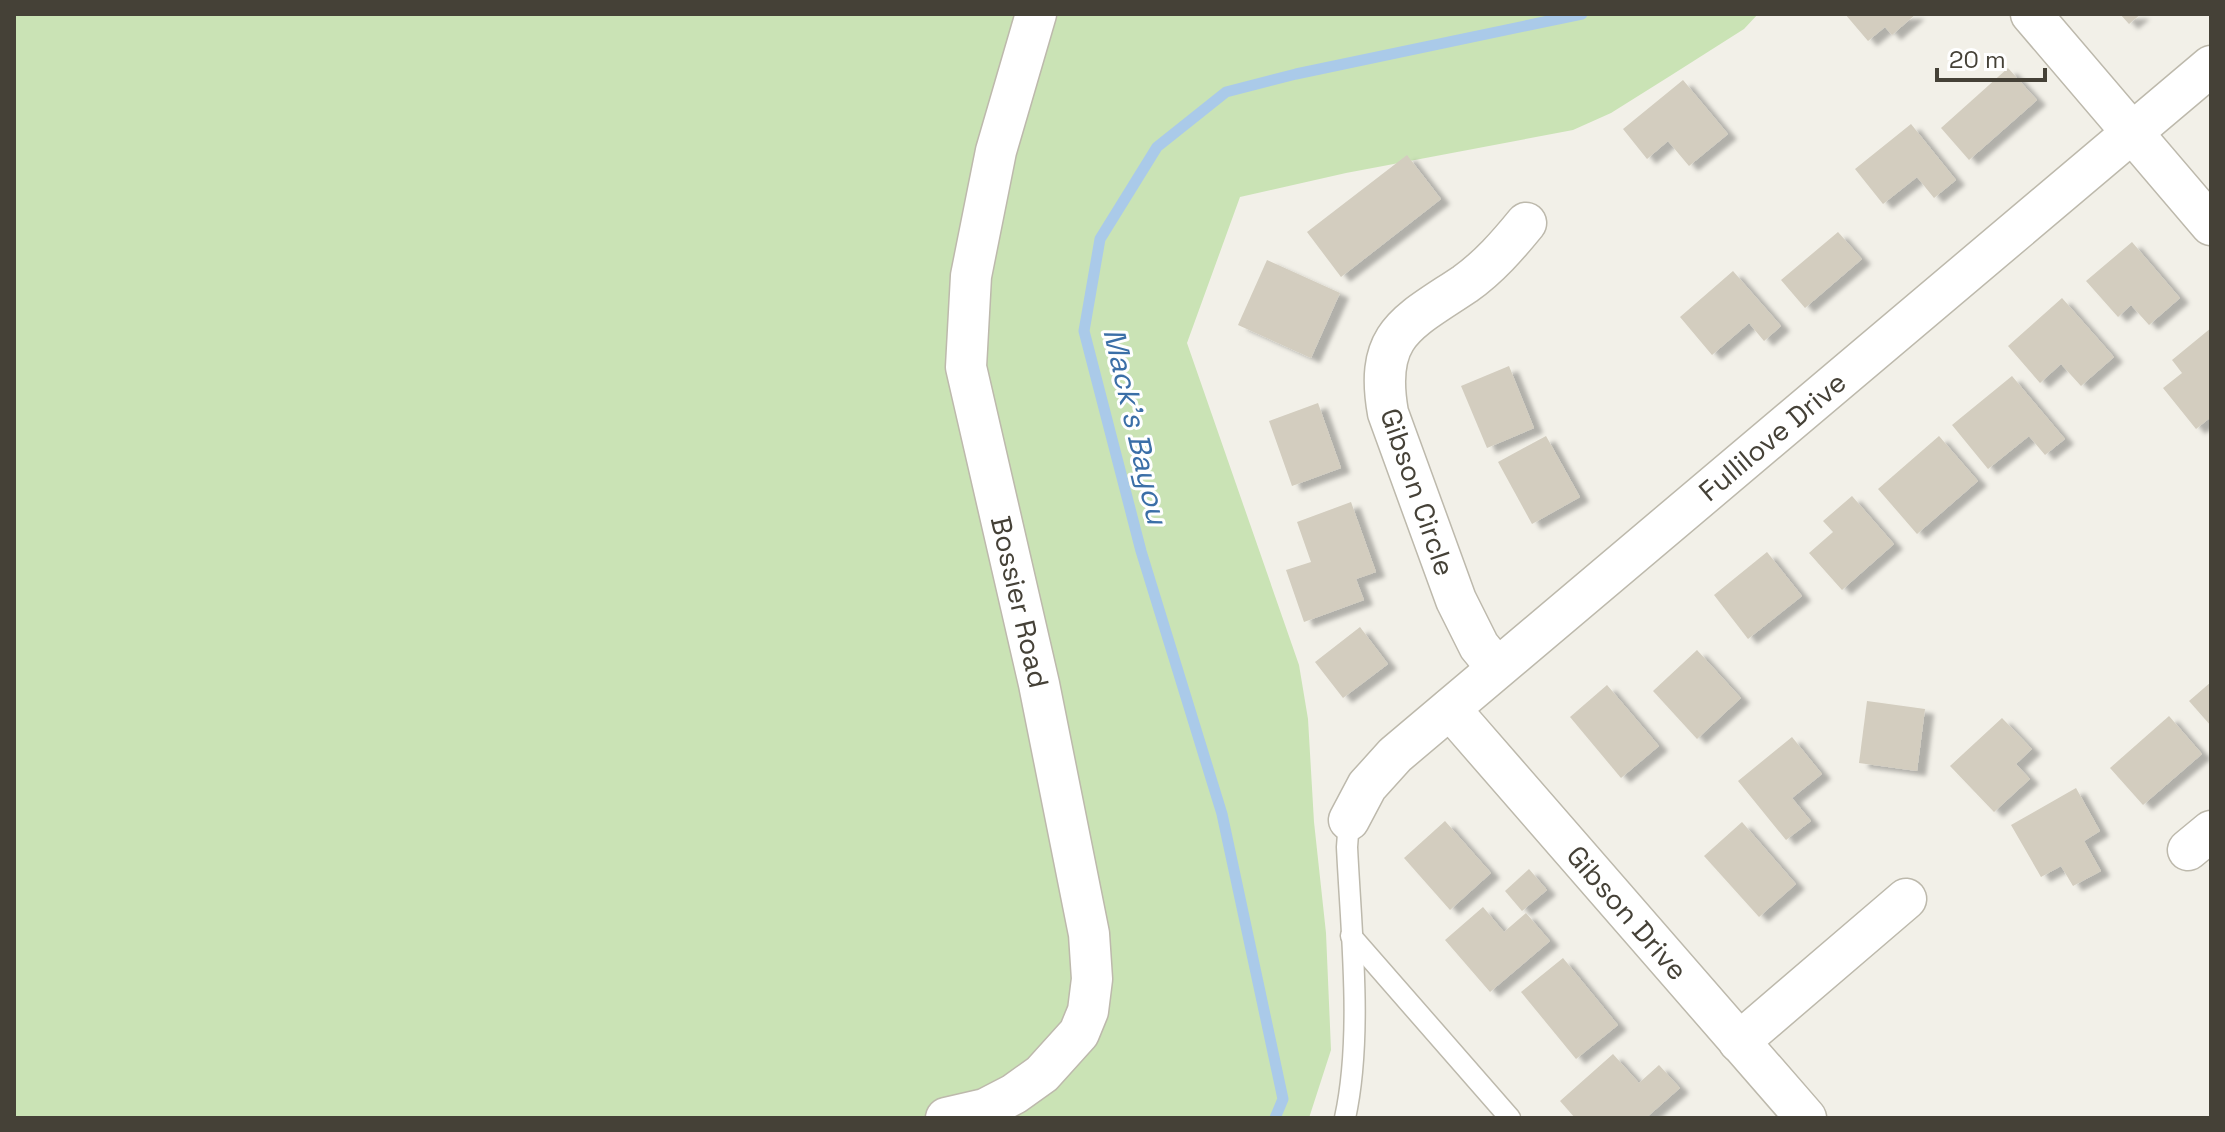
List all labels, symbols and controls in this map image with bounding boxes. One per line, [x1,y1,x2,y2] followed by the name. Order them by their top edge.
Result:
[1937,32,2045,82] scale bar
[1949,44,2006,75] text: 20 m
[1095,324,1178,529] water label: Mack's Bayou
[1691,364,1853,509] street label: Fullilove Drive
[1373,403,1463,581] street label: Gibson Circle
[983,513,1057,691] street label: Bossier Road
[1559,838,1696,987] street label: Gibson Drive

